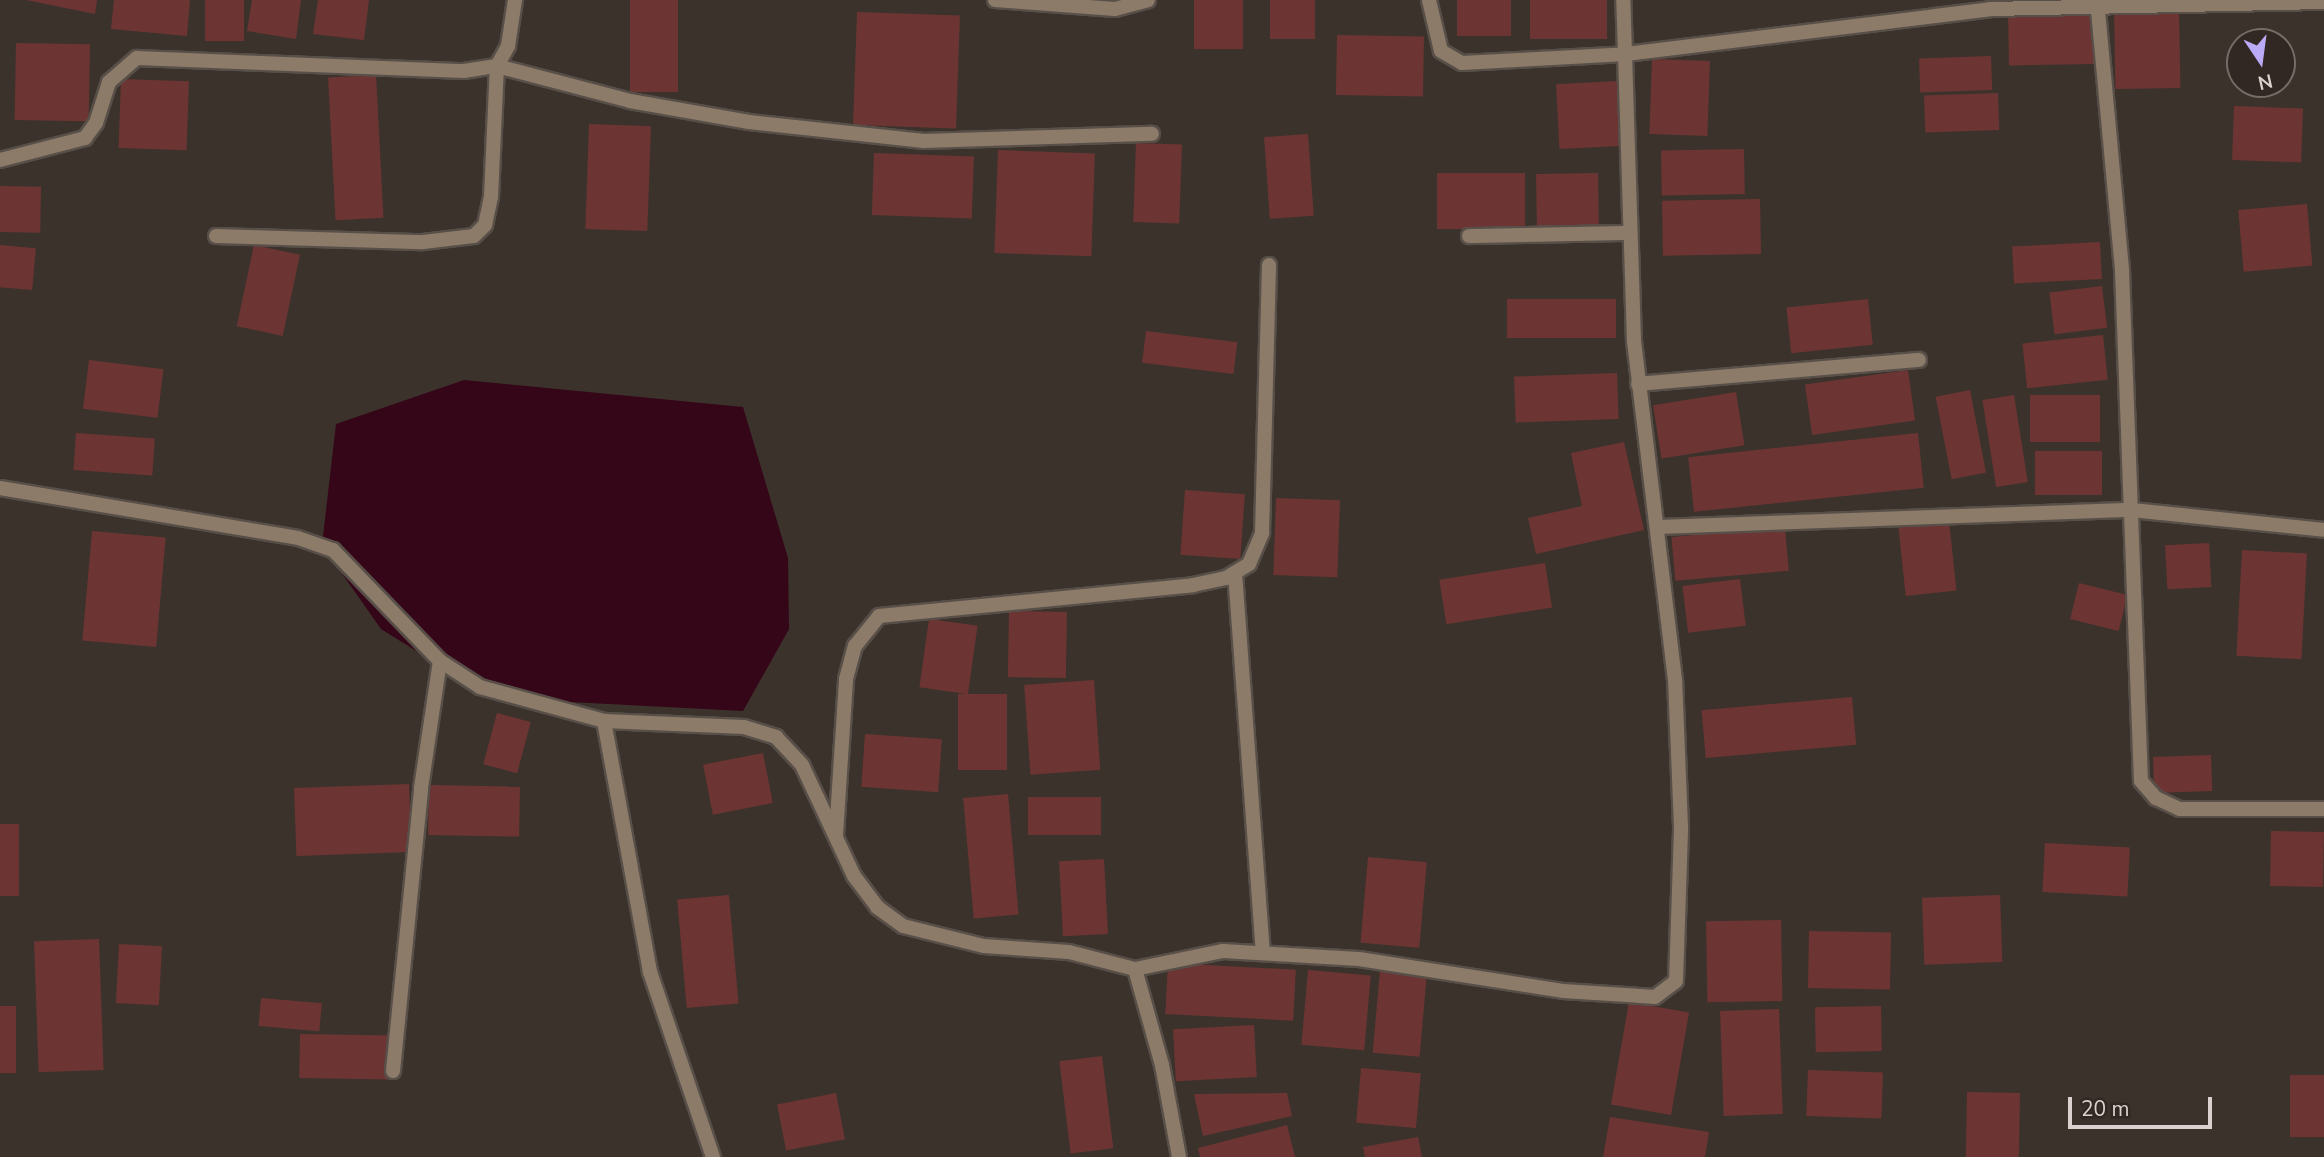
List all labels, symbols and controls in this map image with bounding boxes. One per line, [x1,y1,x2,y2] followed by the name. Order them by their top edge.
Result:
[2226,28,2296,98] north arrow
[2255,67,2275,96] text: N
[2072,1084,2216,1128] scale bar
[2081,1095,2130,1123] text: 20 m

